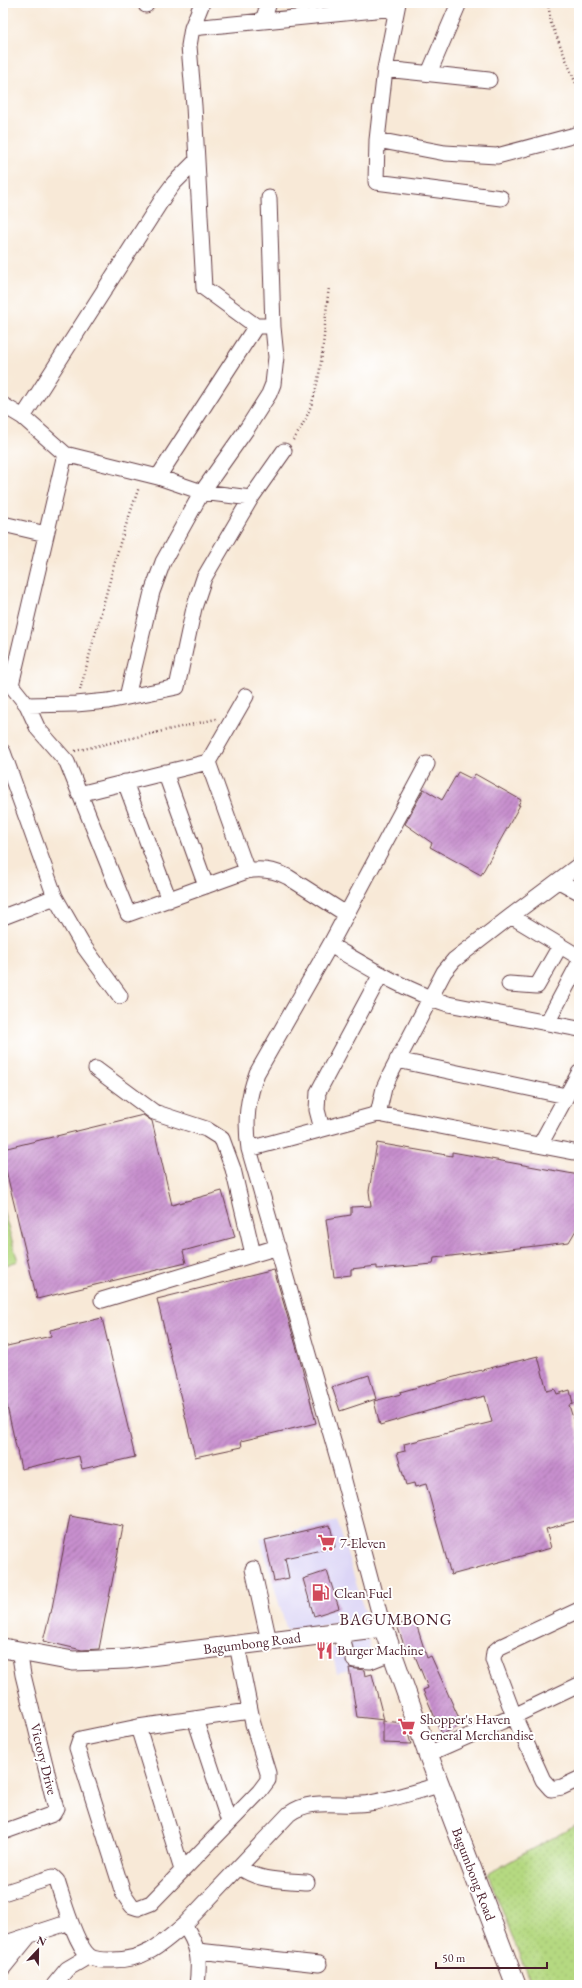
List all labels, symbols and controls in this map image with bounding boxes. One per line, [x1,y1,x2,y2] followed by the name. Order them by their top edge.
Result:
[317,1533,337,1553] supermarket icon: 7-Eleven
[340,1534,387,1552] place label: 7-Eleven
[311,1583,331,1603] fuel station icon: Clean Fuel
[334,1584,393,1602] place label: Clean Fuel
[340,1609,452,1630] district label: BAGUMBONG
[202,1628,303,1658] street label: Bagumbong Road
[314,1640,334,1660] restaurant icon: Burger Machine
[337,1641,424,1659] place label: Burger Machine
[420,1710,534,1744] place label: Shopper's Haven General Merchandise
[397,1717,417,1737] supermarket icon: Shopper's Haven General Merchandise
[26,1721,62,1797] street label: Victory Drive
[448,1825,500,1924] street label: Bagumbong Road
[18,1930,58,1970] north arrow
[35,1933,49,1949] text: N
[436,1944,547,1970] scale bar
[442,1950,466,1966] text: 50 m

